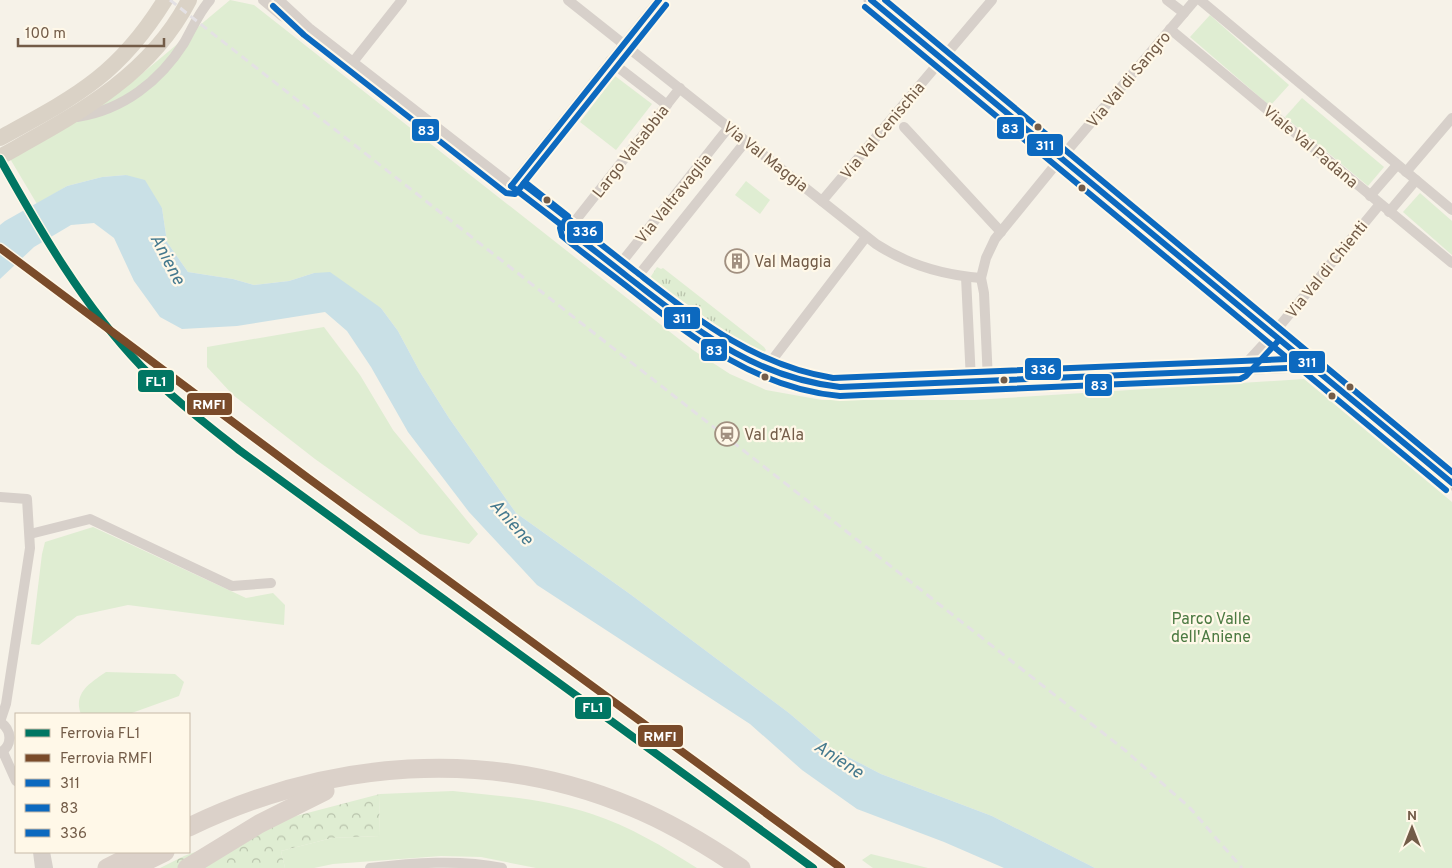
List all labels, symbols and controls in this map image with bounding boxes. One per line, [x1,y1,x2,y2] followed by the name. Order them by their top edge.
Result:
[18,15,164,47] scale bar
[25,25,66,44] text: 100 m
[1083,28,1176,133] street label: Via Val di Sangro
[837,79,930,184] street label: Via Val Cenischia
[589,102,674,203] street label: Largo Valsabbia
[1258,102,1361,193] street label: Viale Val Padana
[996,116,1025,140] line badge: 83
[411,118,440,142] line badge: 83
[718,118,812,197] street label: Via Val Maggia
[1001,121,1019,138] text: 83
[1033,122,1043,132] unlabelled marker
[417,123,435,140] text: 83
[1026,133,1064,157] line badge: 311
[1035,138,1055,155] text: 311
[632,150,717,248] street label: Via Valtravaglia
[1077,183,1087,193] unlabelled marker
[542,195,552,205] unlabelled marker
[1282,218,1373,323] street label: Via Val di Chienti
[566,220,604,244] line badge: 336
[572,224,598,241] text: 336
[144,230,190,290] water label: Aniene
[724,248,750,274] building icon: Val Maggia
[754,253,831,273] place label: Val Maggia
[663,306,701,330] line badge: 311
[672,311,692,328] text: 311
[700,338,728,362] line badge: 83
[705,343,723,360] text: 83
[1288,350,1326,374] line badge: 311
[1297,355,1317,372] text: 311
[1024,357,1062,381] line badge: 336
[1030,362,1056,379] text: 336
[137,369,175,393] line badge: FL1
[760,372,770,382] unlabelled marker
[1084,373,1113,397] line badge: 83
[145,374,167,391] text: FL1
[999,375,1009,385] unlabelled marker
[1090,378,1108,395] text: 83
[1345,382,1355,392] unlabelled marker
[1327,391,1337,401] unlabelled marker
[186,392,233,416] line badge: RMFI
[192,397,226,414] text: RMFI
[714,421,740,447] station icon: Val d’Ala
[744,426,804,446] place label: Val d’Ala
[484,495,538,551] water label: Aniene
[1171,610,1251,648] park label: Parco Valle dell'Aniene
[574,696,612,720] line badge: FL1
[582,700,604,717] text: FL1
[15,713,190,853] legend
[637,724,684,748] line badge: RMFI
[60,725,140,744] text: Ferrovia FL1
[643,729,677,746] text: RMFI
[809,736,868,785] water label: Aniene
[60,750,153,769] text: Ferrovia RMFI
[60,775,80,794] text: 311
[60,800,78,819] text: 83
[1387,803,1437,853] north arrow
[1407,808,1417,825] text: N
[60,825,87,844] text: 336

